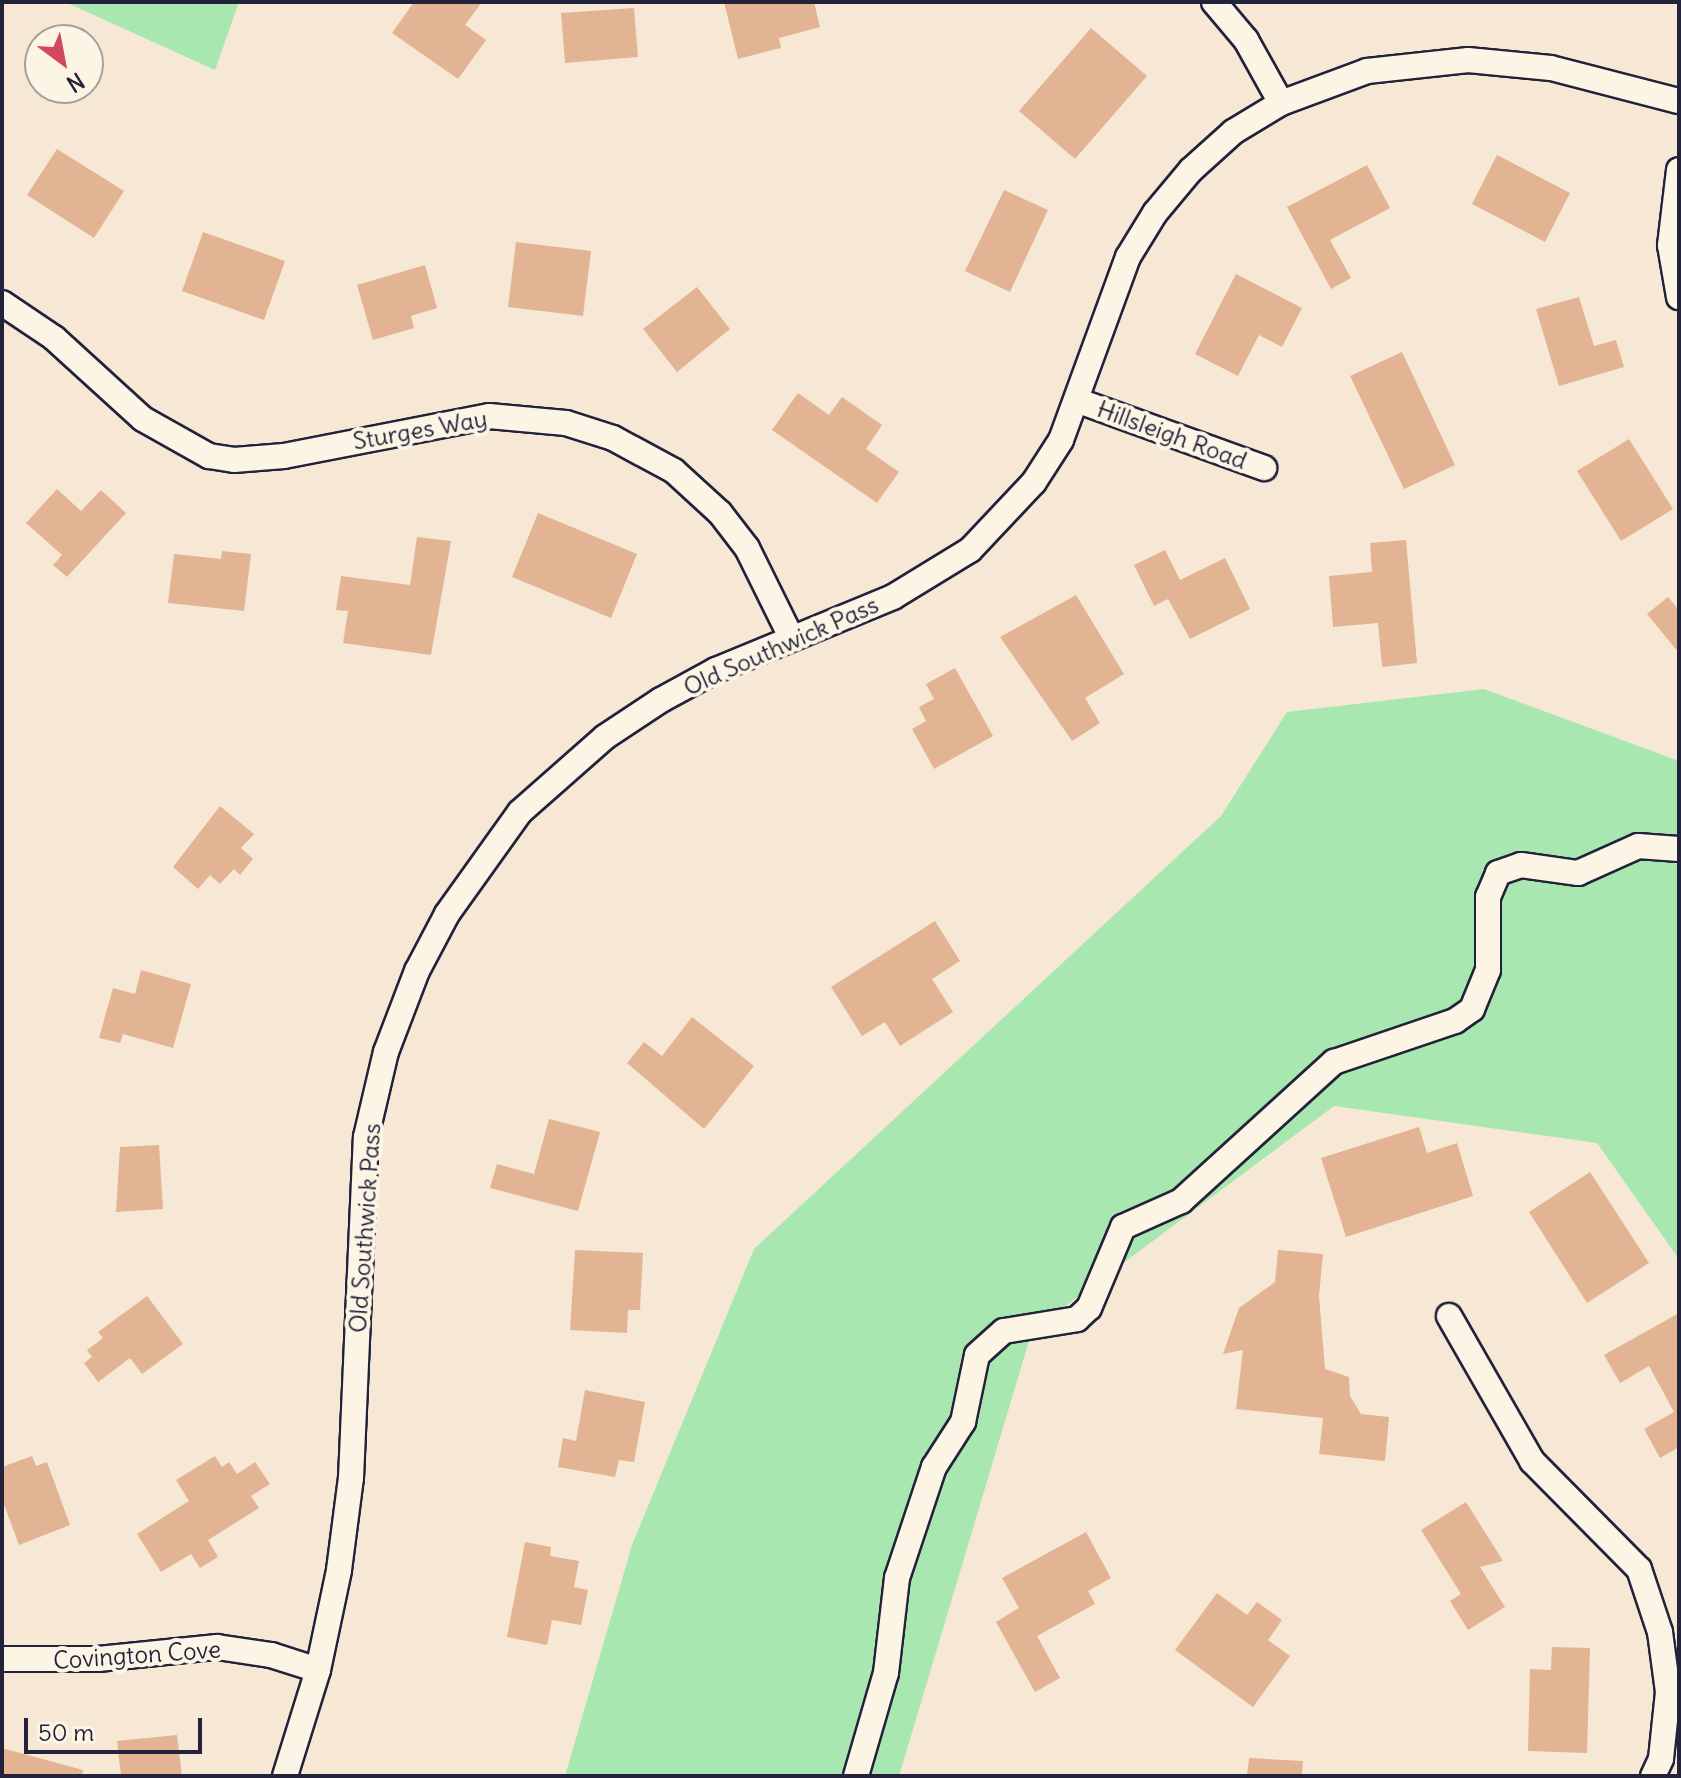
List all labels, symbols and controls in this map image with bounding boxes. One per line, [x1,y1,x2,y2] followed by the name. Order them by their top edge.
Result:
[24,24,104,104] north arrow
[62,67,90,99] text: N
[1093,395,1251,475] street label: Hillsleigh Road
[351,404,489,456] street label: Sturges Way
[679,590,883,702] street label: Old Southwick Pass
[343,1122,387,1334] street label: Old Southwick Pass
[52,1635,222,1675] street label: Covington Cove
[28,1702,206,1752] scale bar
[38,1717,94,1747] text: 50 m

